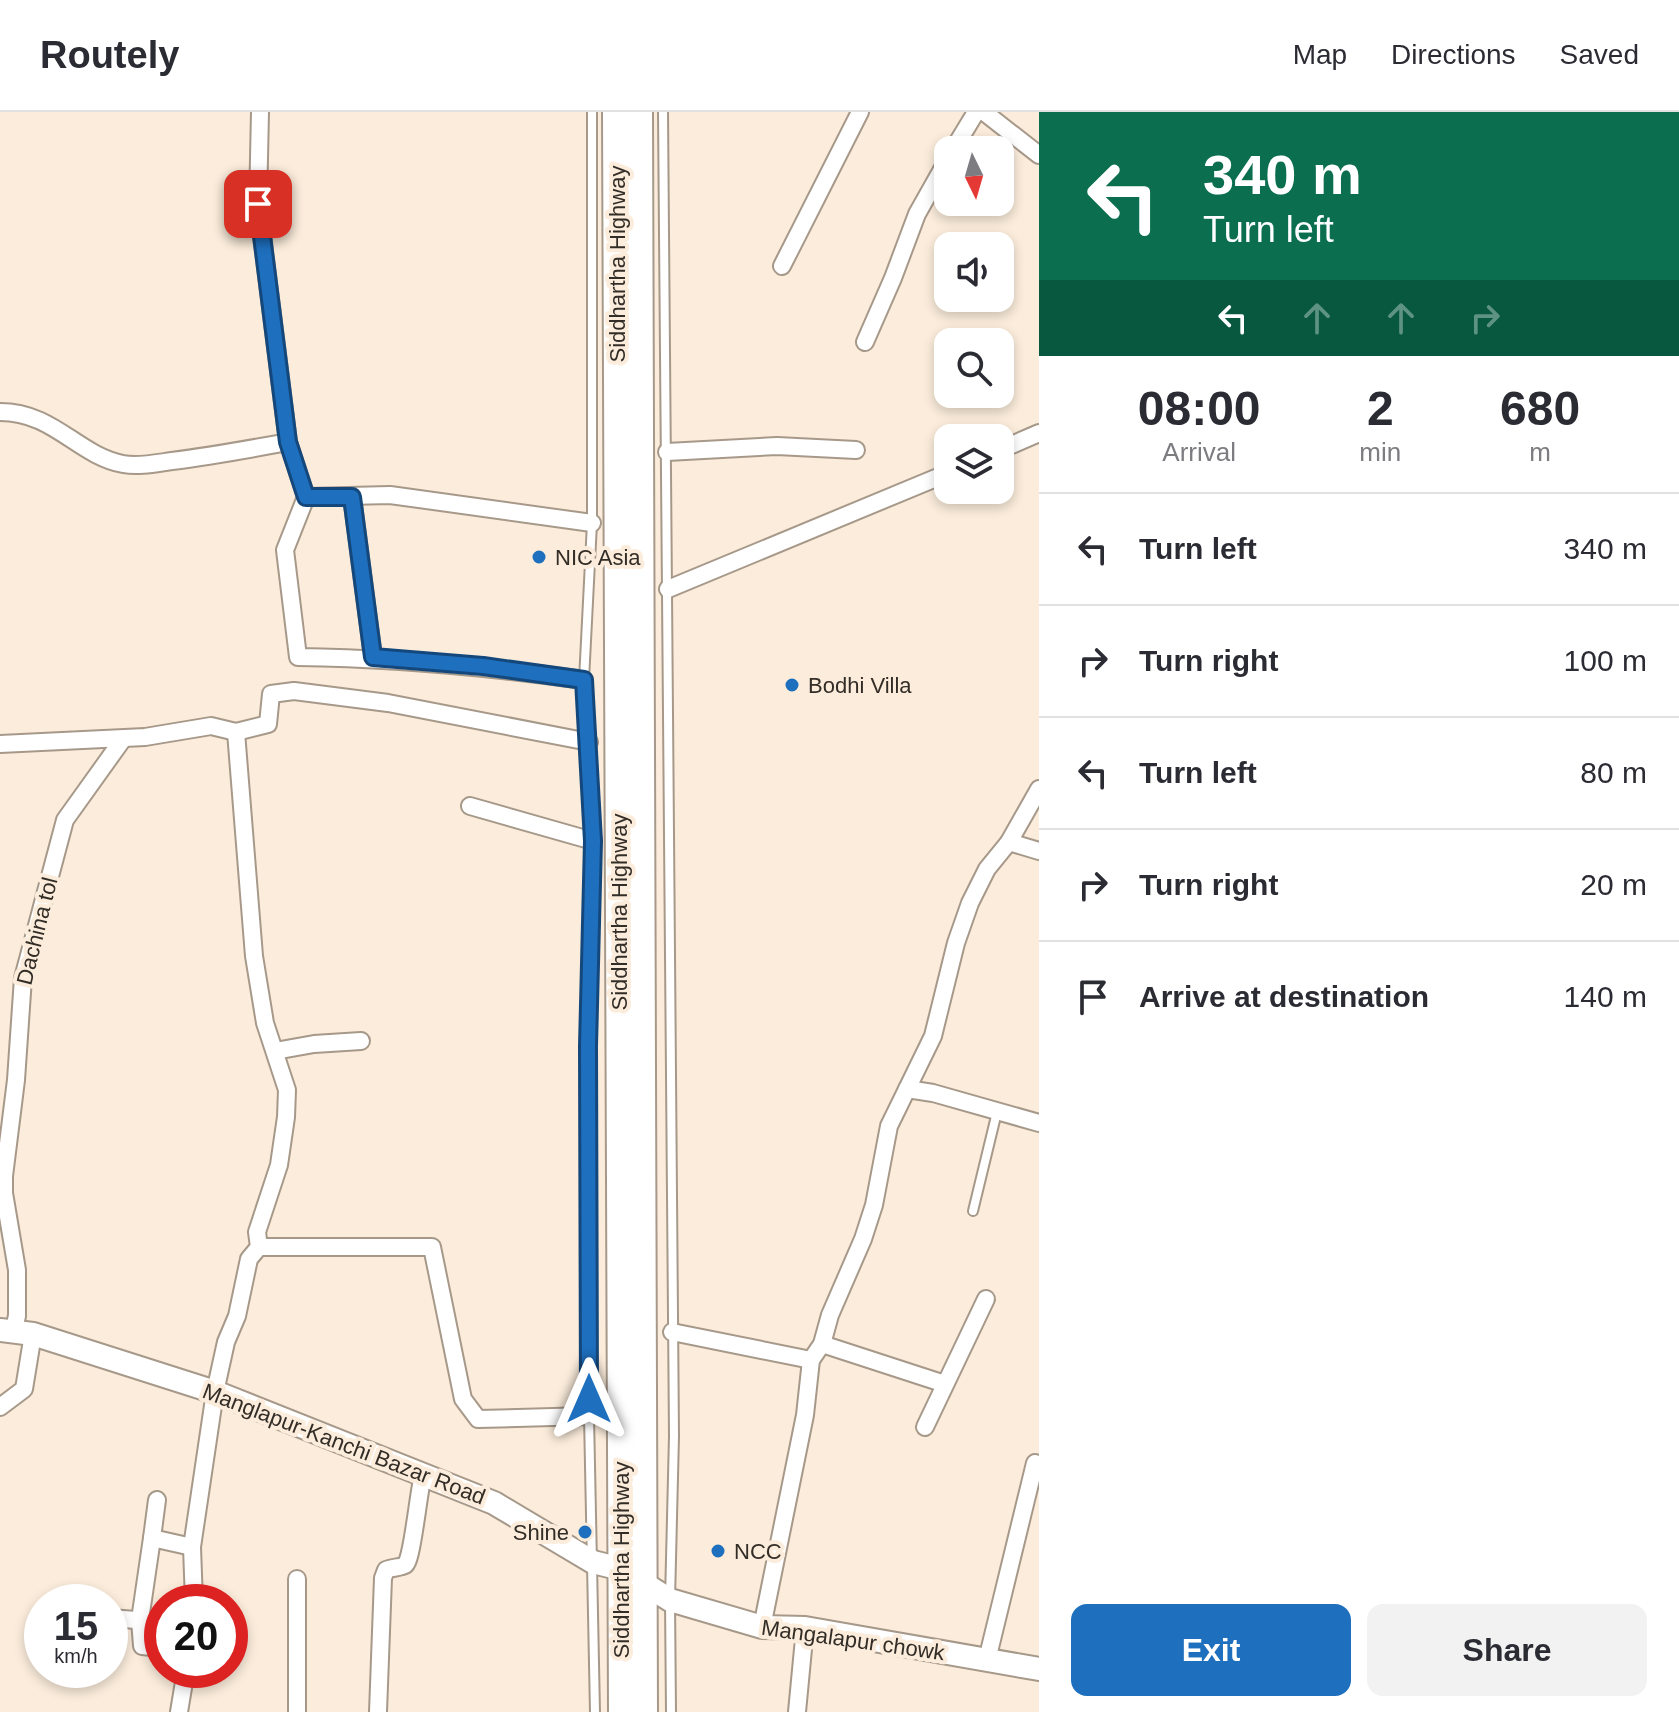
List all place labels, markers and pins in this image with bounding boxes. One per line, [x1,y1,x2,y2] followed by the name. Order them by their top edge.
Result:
[224,170,292,238] pin
[555,545,641,570] place label: NIC Asia
[530,548,548,566] marker: NIC Asia
[808,673,912,698] place label: Bodhi Villa
[783,676,801,694] marker: Bodhi Villa
[513,1520,569,1545] place label: Shine
[576,1523,594,1541] marker: Shine
[734,1539,782,1564] place label: NCC
[709,1542,727,1560] marker: NCC

